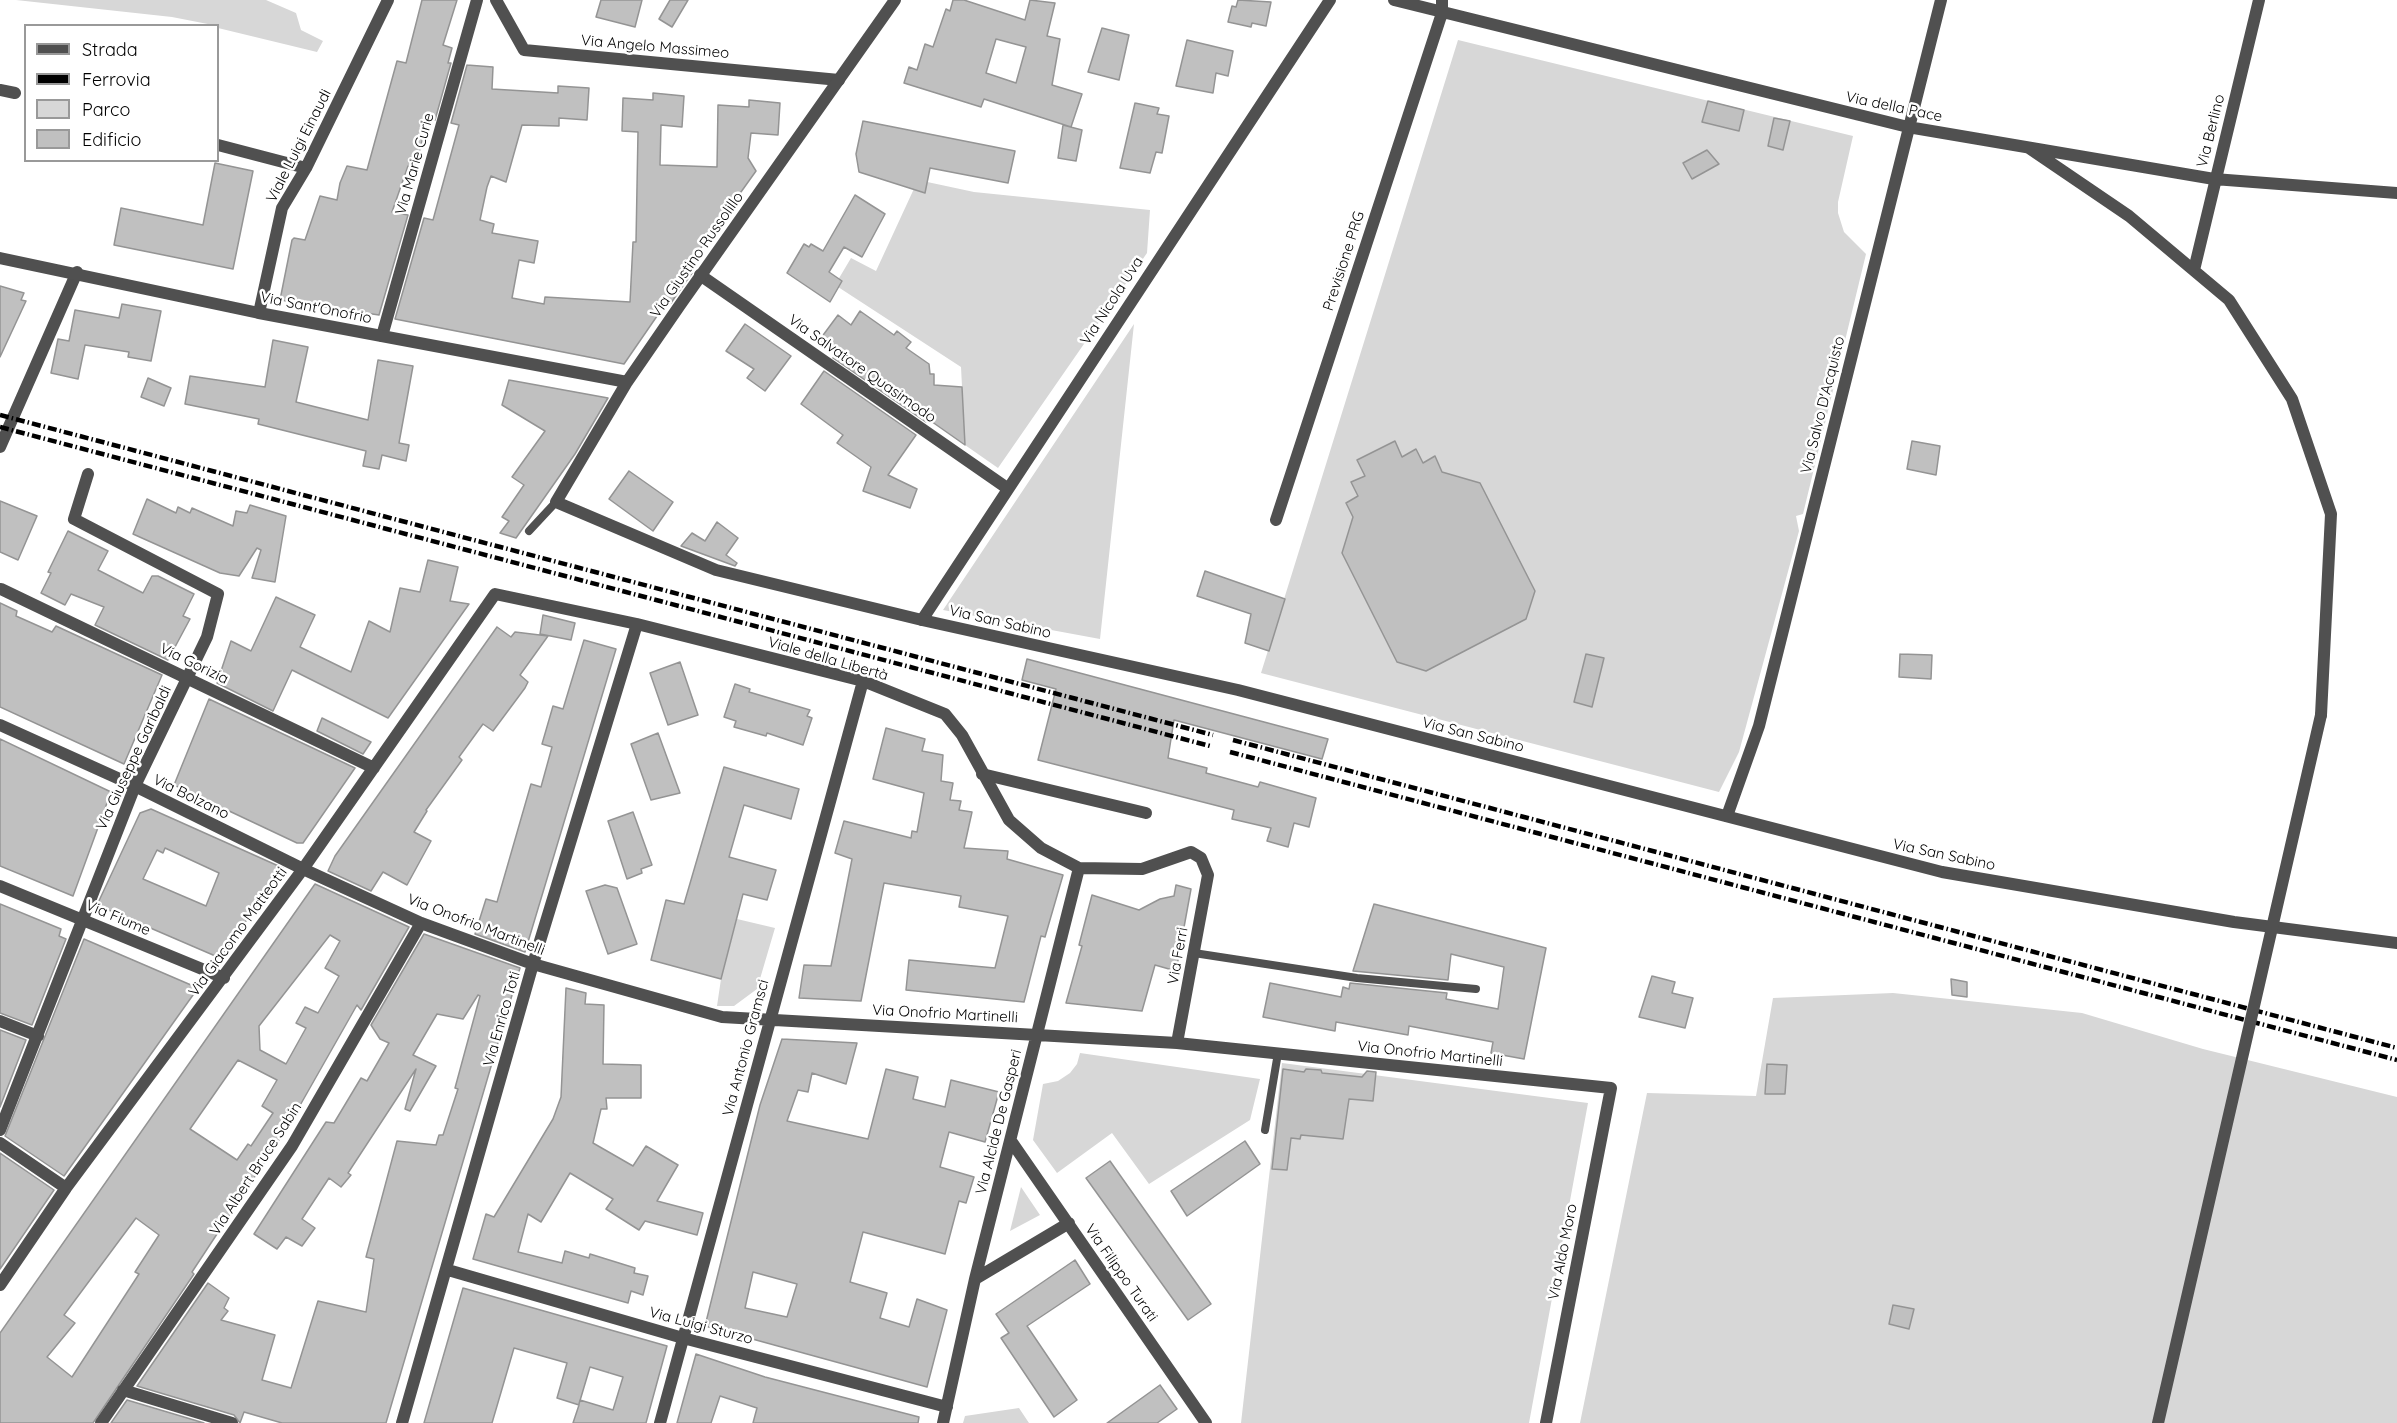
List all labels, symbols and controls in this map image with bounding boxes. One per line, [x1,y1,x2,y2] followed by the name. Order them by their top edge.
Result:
[24,24,219,162] legend
[580,32,730,62] street label: Via Angelo Massimeo
[82,38,138,61] text: Strada
[82,68,151,91] text: Ferrovia
[263,86,335,206] street label: Viale Luigi Einaudi
[1844,88,1944,126] street label: Via della Pace
[2193,93,2229,169] street label: Via Berlino
[82,98,130,121] text: Parco
[392,111,438,217] street label: Via Marie Curie
[82,128,141,151] text: Edificio
[647,189,747,321] street label: Via Giustino Russolillo
[1319,209,1369,313] street label: Previsione PRG
[1077,253,1147,349] street label: Via Nicola Uva
[259,288,373,328] street label: Via Sant'Onofrio
[785,311,939,427] street label: Via Salvatore Quasimodo
[1797,334,1849,476] street label: Via Salvo D'Acquisto
[947,602,1053,642] street label: Via San Sabino
[766,633,890,685] street label: Viale della Libertà
[157,640,231,688] street label: Via Gorizia
[93,683,175,833] street label: Via Giuseppe Garibaldi
[1420,714,1526,756] street label: Via San Sabino
[150,771,232,823] street label: Via Bolzano
[1891,835,1997,875] street label: Via San Sabino
[185,864,291,1000] street label: Via Giacomo Matteotti
[405,890,547,960] street label: Via Onofrio Martinelli
[83,896,153,940] street label: Via Fiume
[1164,926,1192,986] street label: Via Ferri
[480,969,524,1069] street label: Via Enrico Toti
[719,978,773,1118] street label: Via Antonio Gramsci
[872,1001,1018,1027] street label: Via Onofrio Martinelli
[1356,1037,1504,1071] street label: Via Onofrio Martinelli
[972,1048,1026,1196] street label: Via Alcide De Gasperi
[206,1099,306,1239] street label: Via Albert Bruce Sabin
[1545,1202,1581,1302] street label: Via Aldo Moro
[1081,1221,1161,1325] street label: Via Filippo Turati
[647,1304,755,1348] street label: Via Luigi Sturzo

